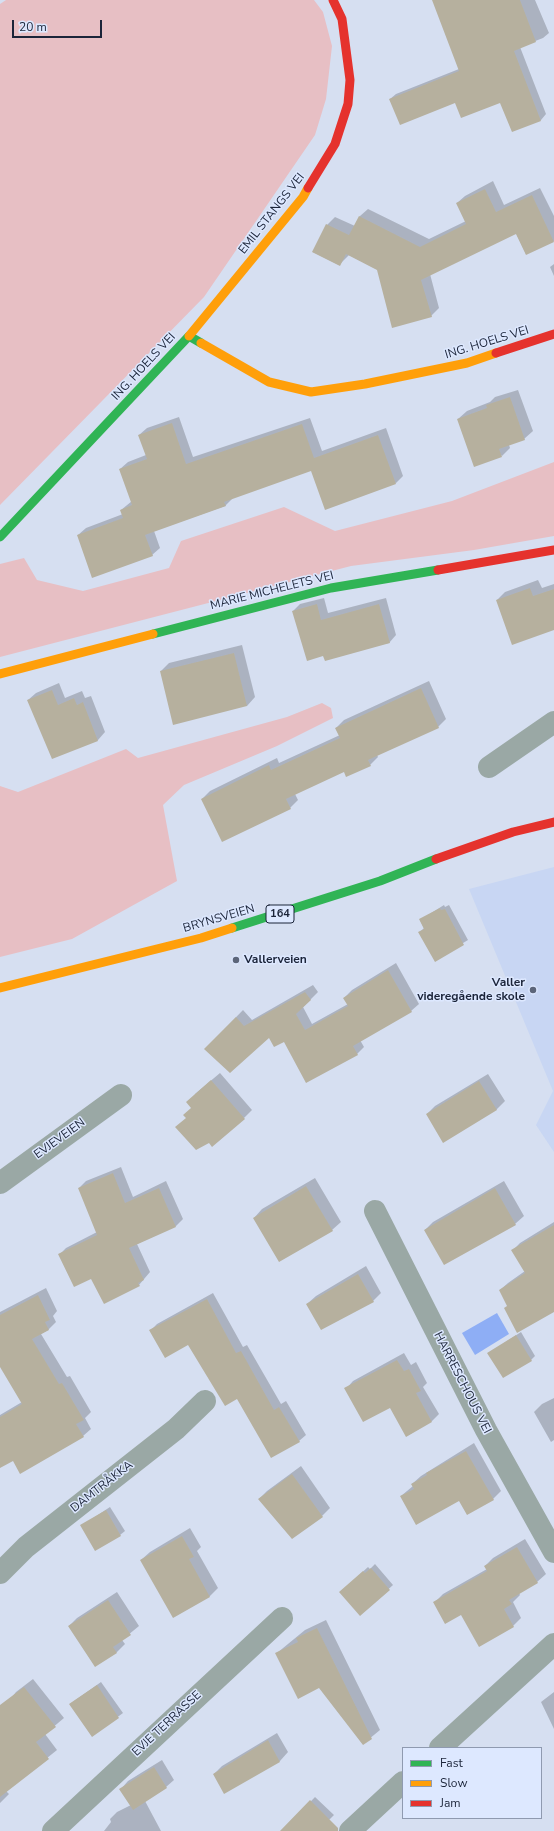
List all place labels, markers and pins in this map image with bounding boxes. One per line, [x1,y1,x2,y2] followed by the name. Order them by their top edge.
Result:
[244,953,307,967] place label: Vallerveien
[231,955,241,965] marker: Vallerveien
[417,976,525,1004] place label: Valler videregående skole
[528,985,538,995] marker: Valler videregående skole

